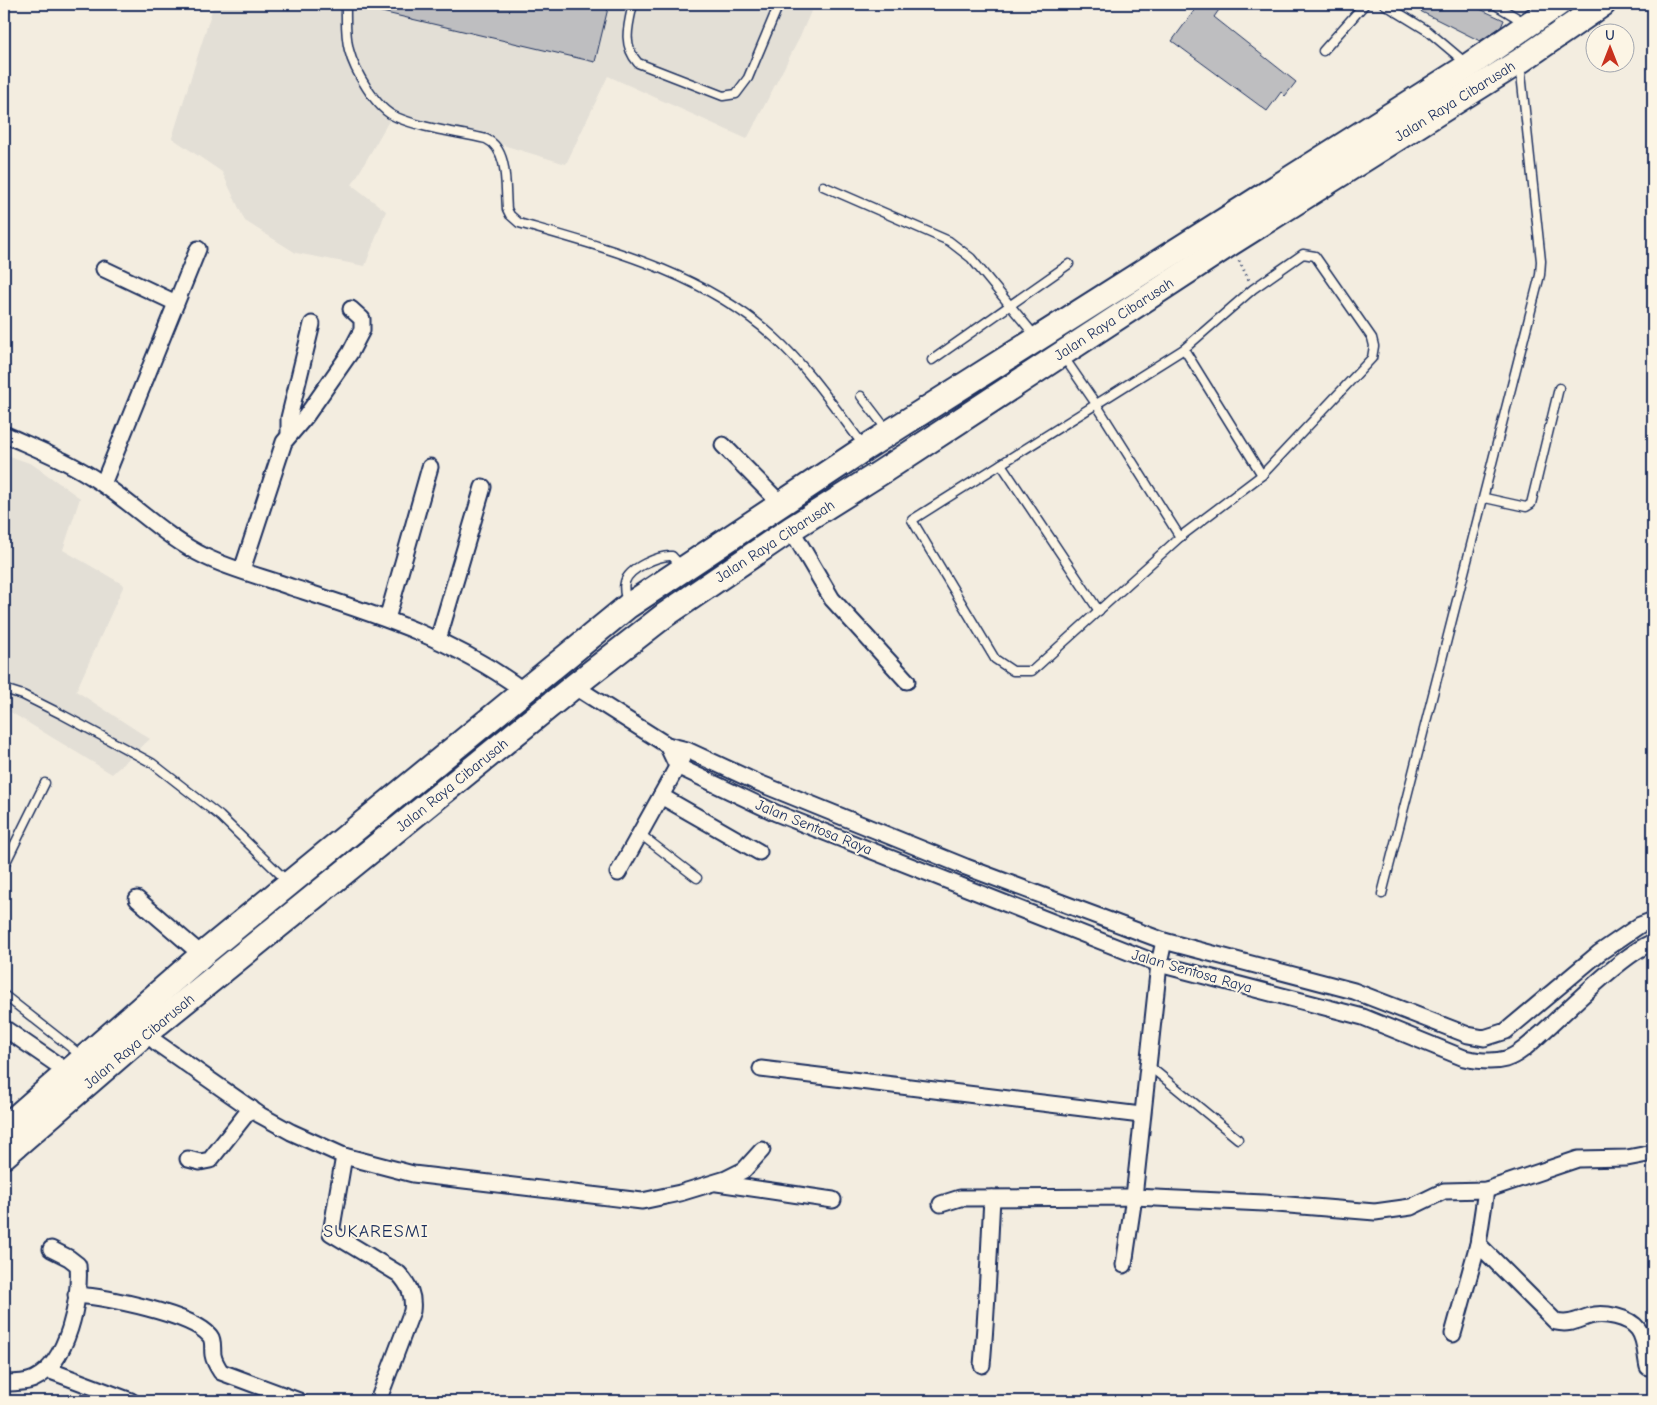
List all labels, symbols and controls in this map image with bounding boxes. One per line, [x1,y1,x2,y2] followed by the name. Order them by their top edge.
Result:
[1584,22,1634,72] north arrow
[1605,27,1615,44] text: U
[1391,57,1519,145] street label: Jalan Raya Cibarusah
[1051,274,1177,364] street label: Jalan Raya Cibarusah
[712,496,838,586] street label: Jalan Raya Cibarusah
[392,734,512,836] street label: Jalan Raya Cibarusah
[753,795,875,859] street label: Jalan Sentosa Raya
[1130,945,1254,997] street label: Jalan Sentosa Raya
[80,990,198,1092] street label: Jalan Raya Cibarusah
[323,1221,429,1242] district label: SUKARESMI

